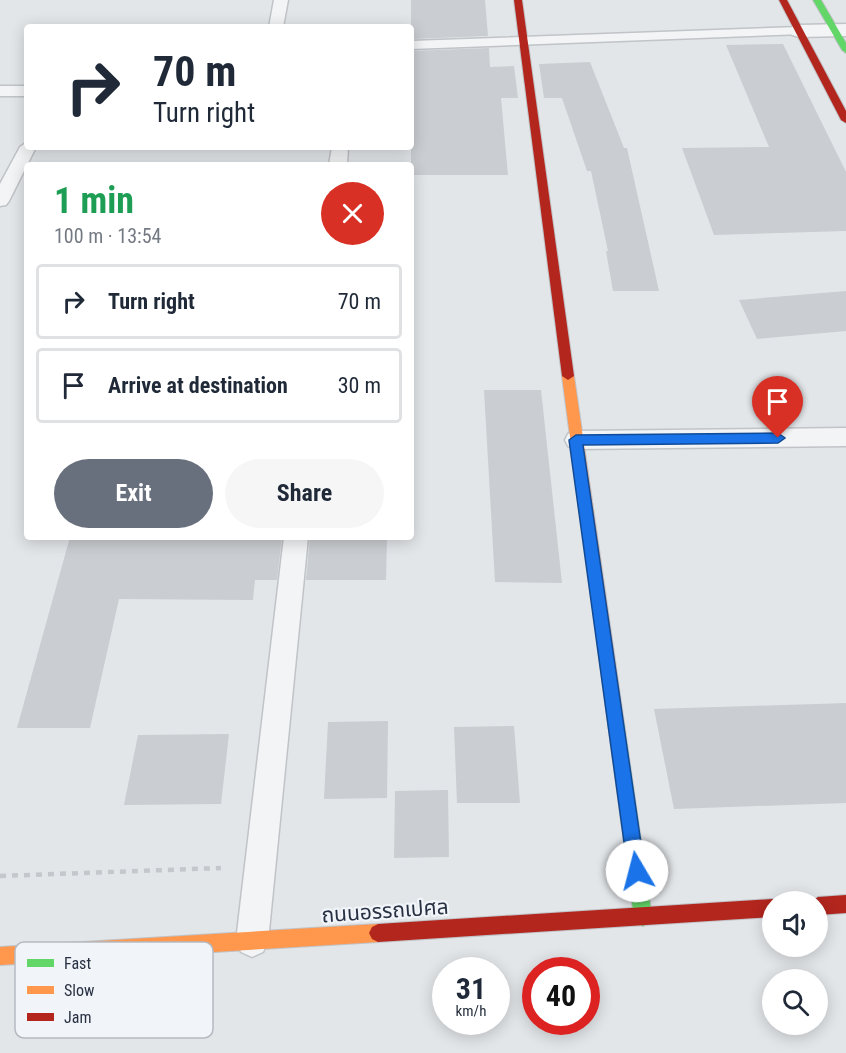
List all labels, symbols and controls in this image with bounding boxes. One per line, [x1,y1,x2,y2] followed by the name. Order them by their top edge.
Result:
[153,47,236,96] text: 70 m
[54,48,132,126] icon: right
[153,97,255,129] text: Turn right
[54,180,134,222] text: 1 min
[321,182,384,245] button: close
[54,224,161,248] text: 100 m · 13:54
[57,285,90,318] icon: right
[108,289,195,314] text: Turn right
[338,289,381,314] text: 70 m
[57,369,90,402] icon: arrive
[108,373,288,398] text: Arrive at destination
[338,373,381,398] text: 30 m
[752,376,803,438] pin
[761,385,794,418] icon: arrive
[54,459,213,528] button: Exit
[225,459,384,528] button: Share
[605,839,669,903] position arrow
[762,891,828,1035] map controls
[762,891,828,957] button: sound
[321,895,449,927] street label: ถนนอรรถเปศล
[15,942,213,1038] legend
[64,954,91,973] text: Fast
[522,957,600,1035] speed limit sign: 40
[762,969,828,1035] button: search
[456,971,486,1006] text: 31
[64,981,94,1000] text: Slow
[456,1002,486,1020] text: km/h
[64,1008,91,1027] text: Jam

